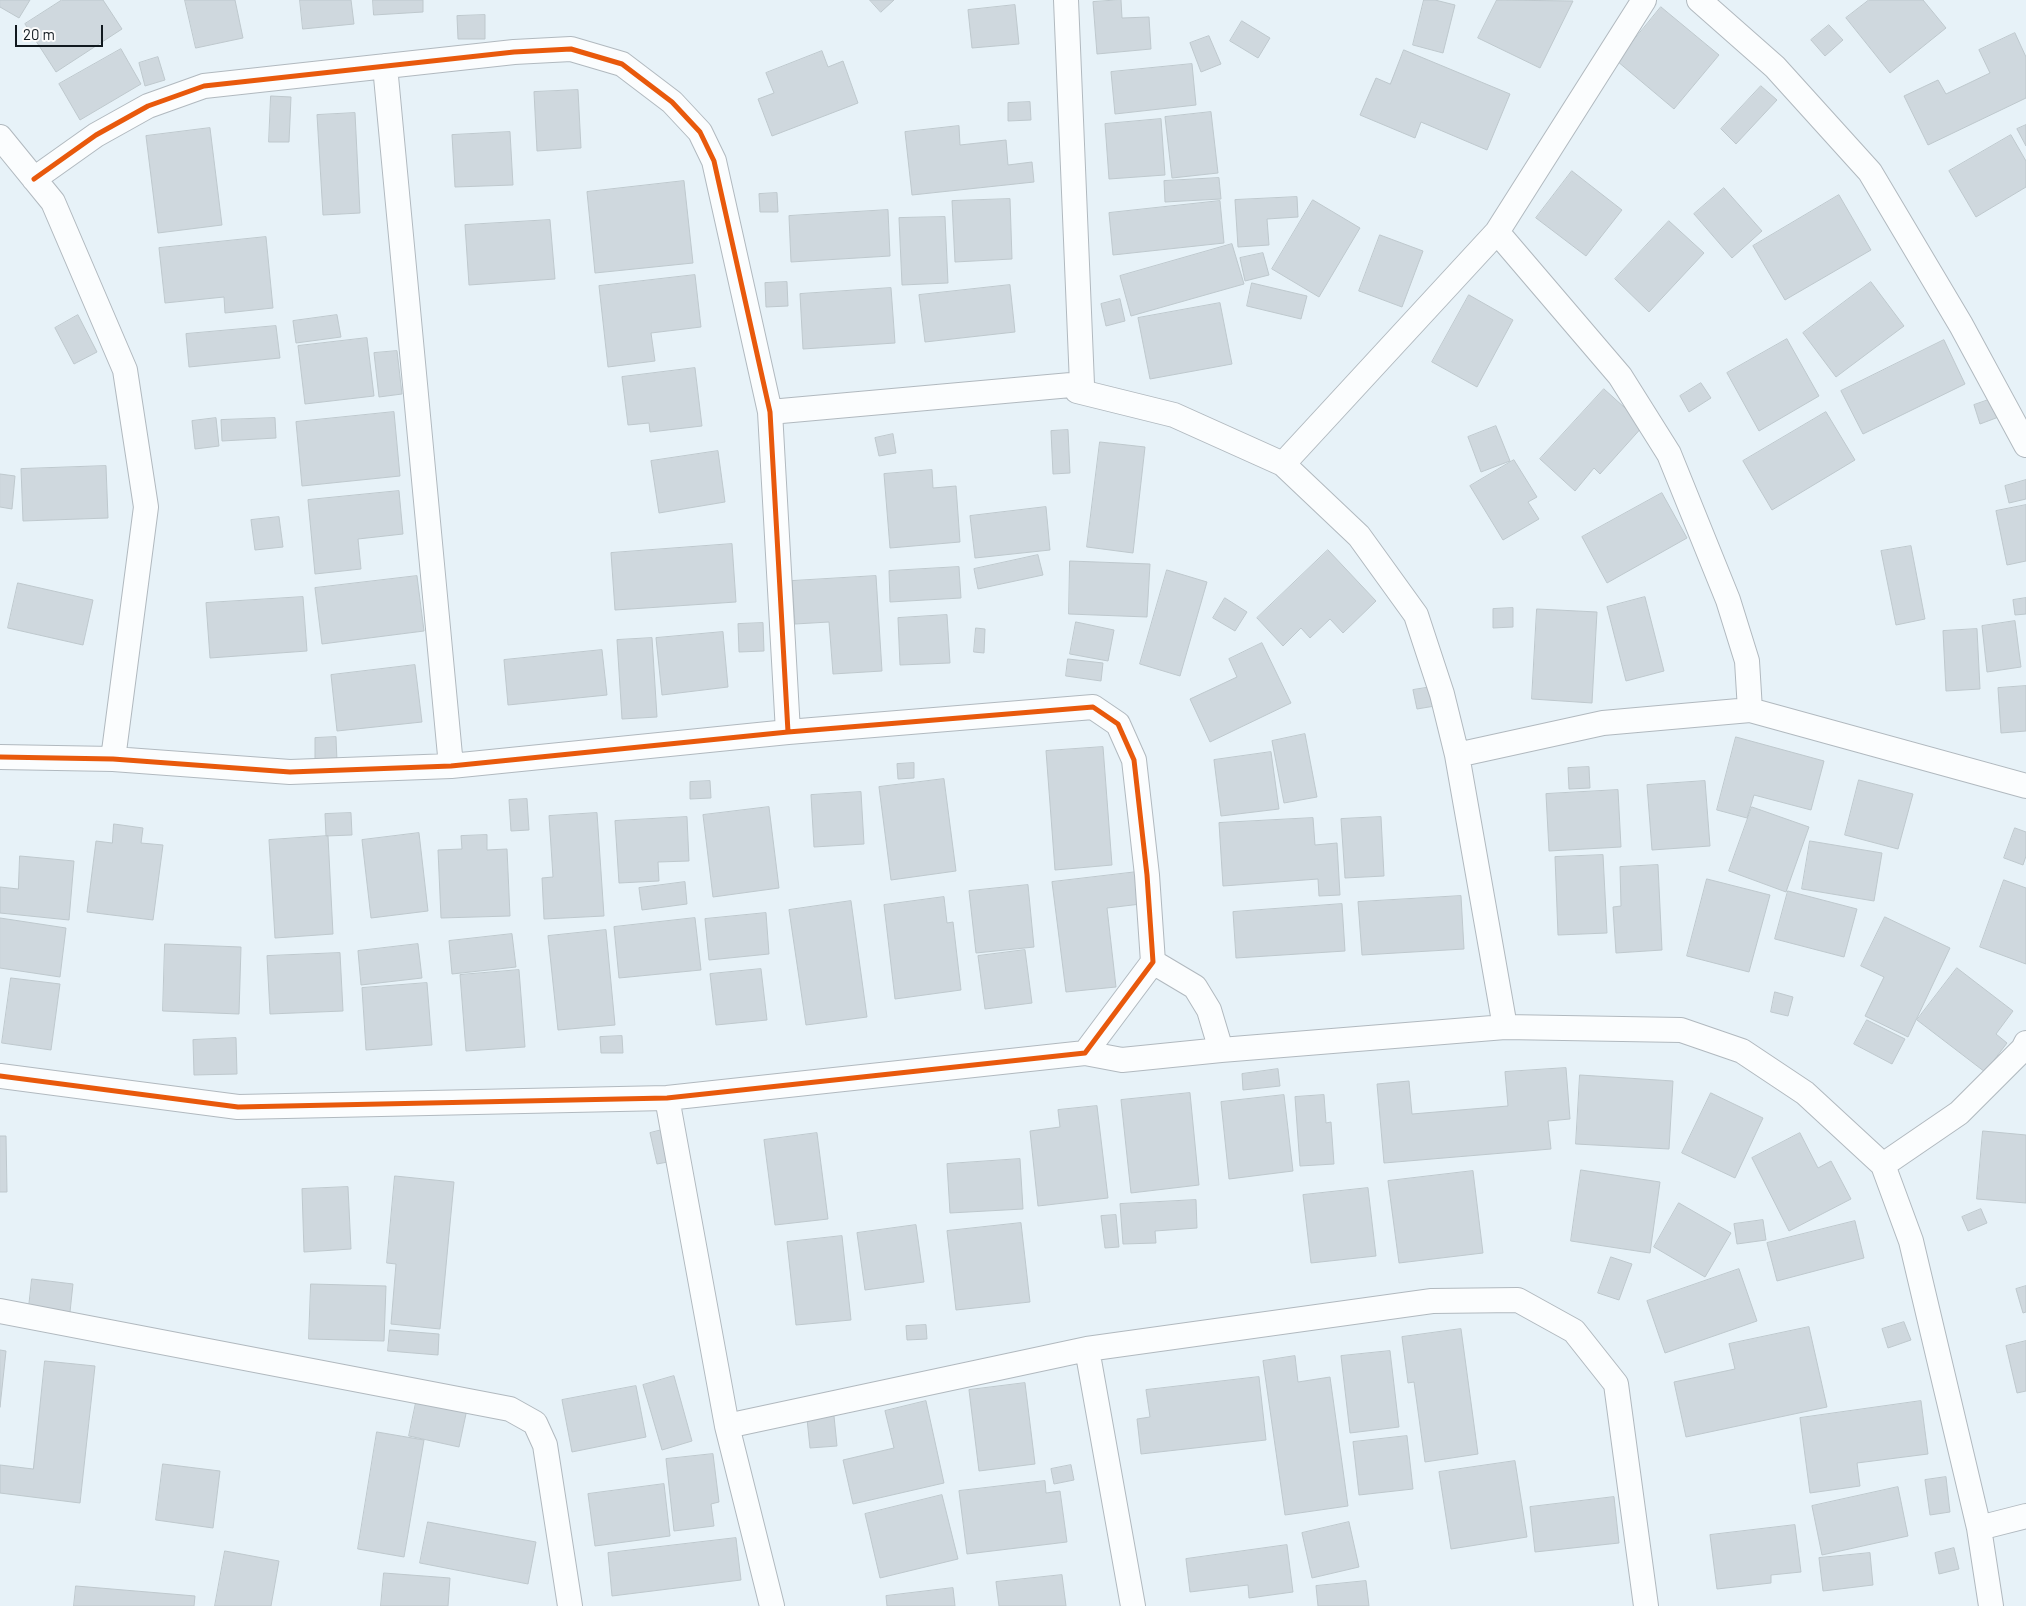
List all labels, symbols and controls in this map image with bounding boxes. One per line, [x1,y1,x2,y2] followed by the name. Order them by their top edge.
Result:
[18,15,105,47] scale bar
[23,25,55,43] text: 20 m

